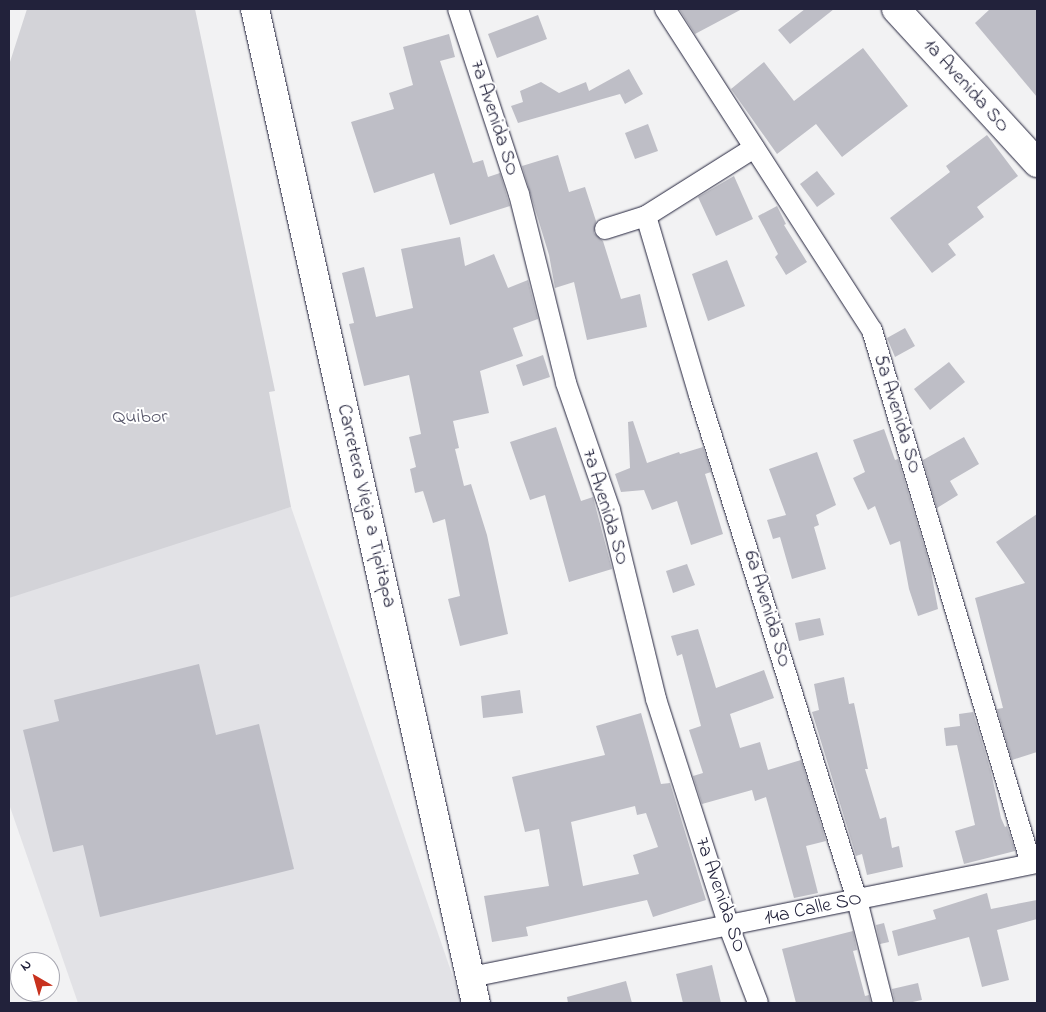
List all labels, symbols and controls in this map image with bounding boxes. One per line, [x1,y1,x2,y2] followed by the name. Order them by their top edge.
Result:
[918,34,1014,138] street label: 1a Avenida SO
[464,57,524,179] street label: 7a Avenida SO
[867,352,927,476] street label: 5a Avenida SO
[331,402,401,610] street label: Carretera Vieja a Tipitapa
[113,405,167,429] park label: Quibor
[576,446,634,568] street label: 7a Avenida SO
[738,548,796,670] street label: 6a Avenida SO
[689,834,751,956] street label: 7a Avenida SO
[762,887,864,931] street label: 14a Calle SO
[10,952,60,1002] north arrow
[16,954,36,977] text: N

